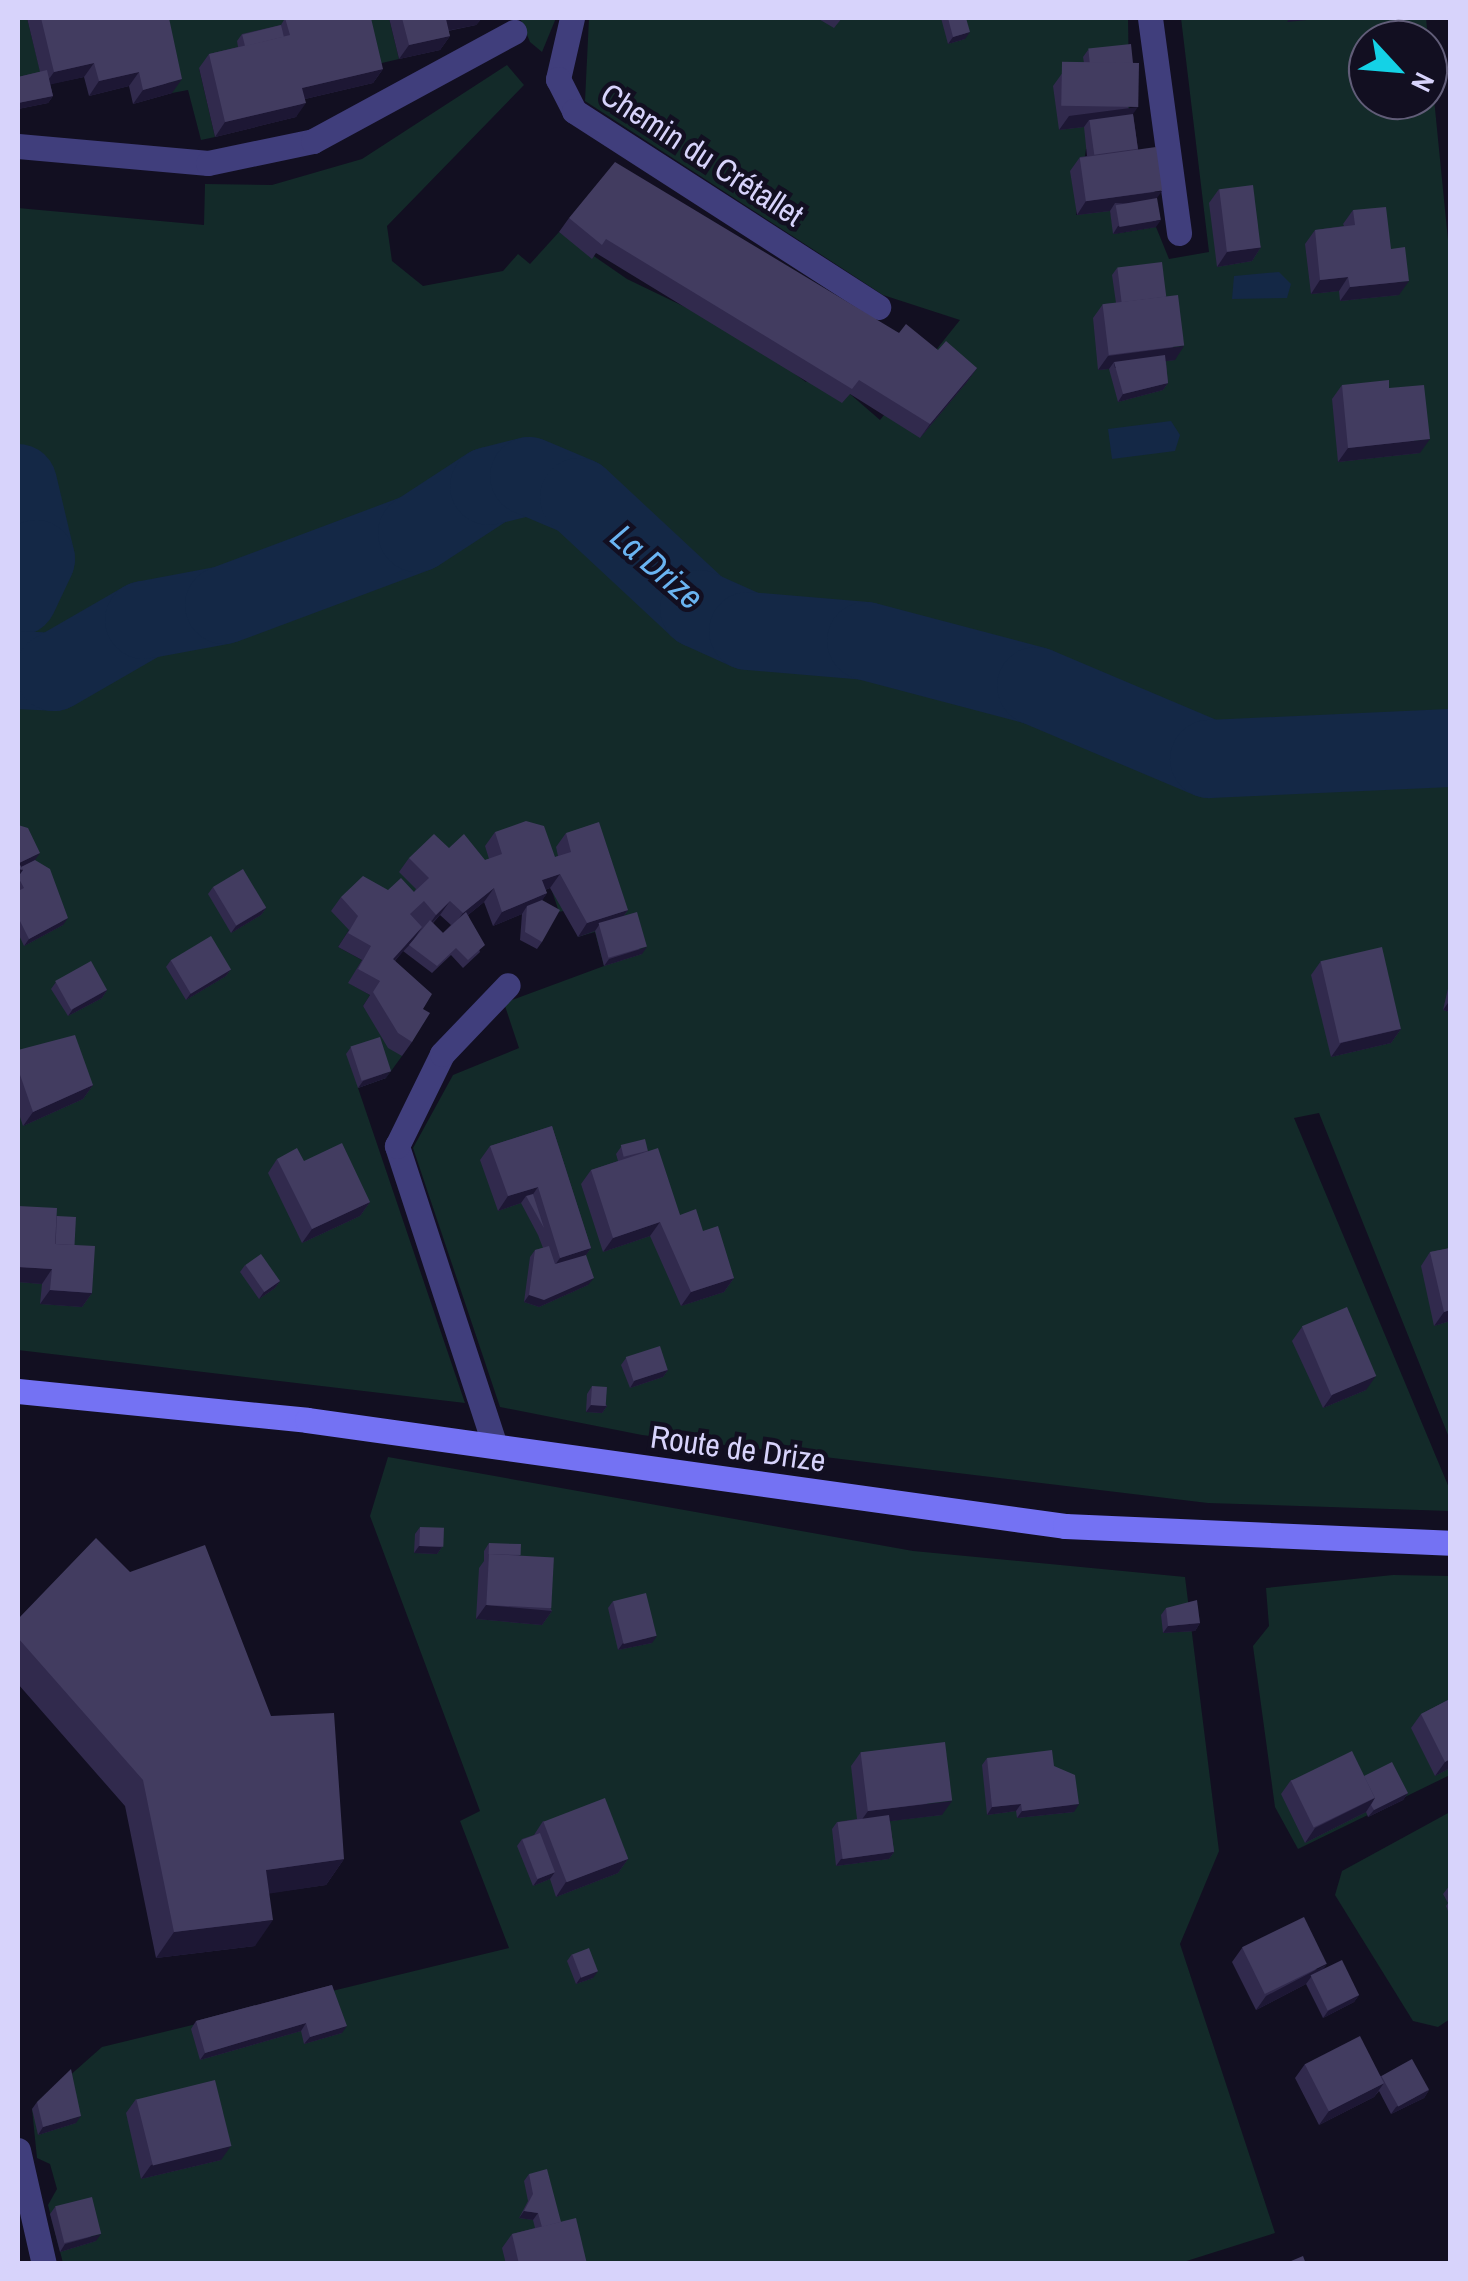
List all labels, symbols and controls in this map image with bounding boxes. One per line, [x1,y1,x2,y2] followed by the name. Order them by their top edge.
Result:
[1348,20,1448,120] north arrow
[1402,66,1444,98] text: N
[594,75,810,235] street label: Chemin du Crétallet
[602,516,712,618] water label: La Drize
[648,1418,828,1480] street label: Route de Drize

